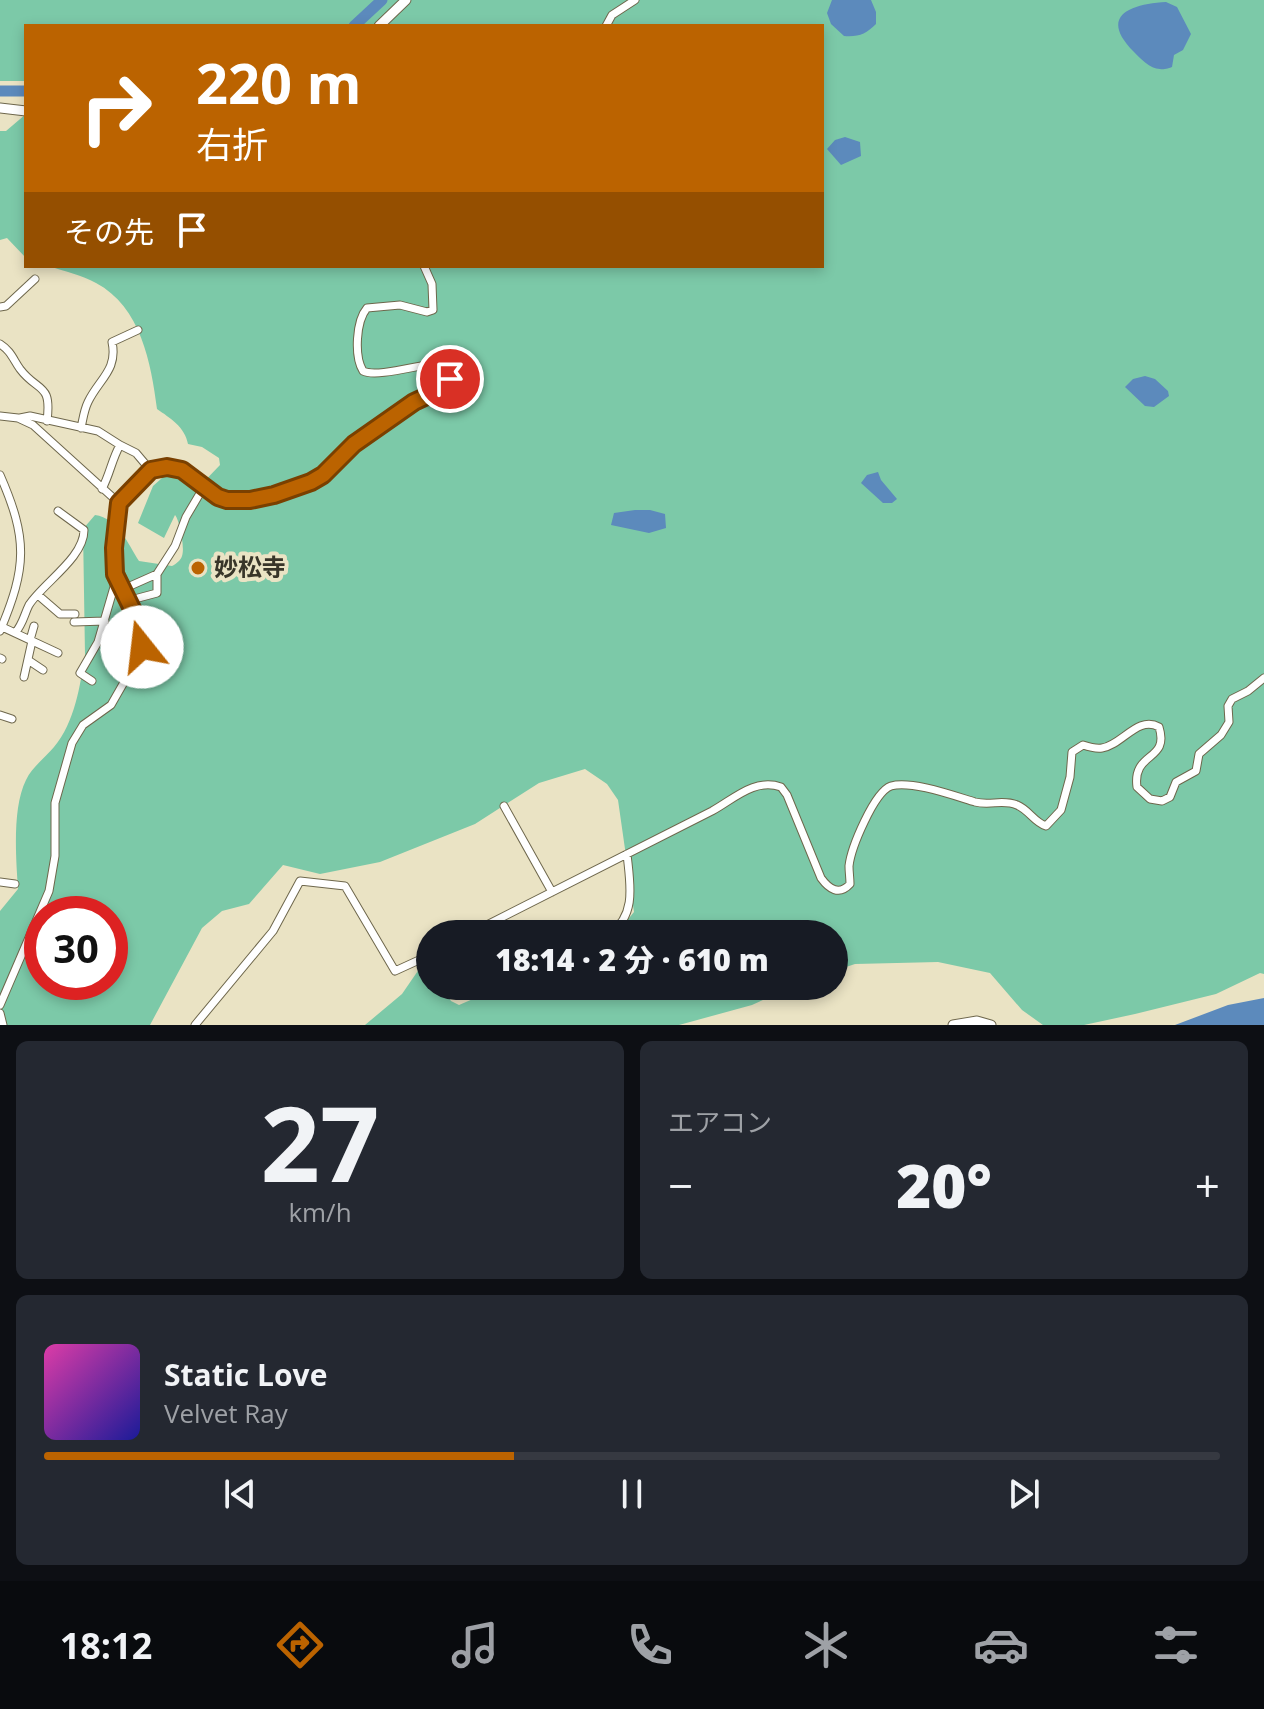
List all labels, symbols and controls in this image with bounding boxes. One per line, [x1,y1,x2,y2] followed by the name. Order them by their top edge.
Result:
[196,44,362,120] text: 220 m
[64,56,168,160] icon: right
[196,120,268,169] text: 右折
[170,208,214,252] icon: arrive
[64,211,154,252] text: その先
[416,345,484,413] pin
[428,357,472,401] icon: arrive
[214,550,286,583] place label: 妙松寺
[189,559,207,577] marker: 妙松寺
[100,605,184,689] position arrow
[24,896,128,1000] speed limit sign: 30
[495,939,769,980] text: 18:14 · 2 分 · 610 m
[261,1071,379,1212] text: 27
[668,1104,772,1140] text: エアコン
[896,1144,992,1226] text: 20°
[668,1155,693,1215] text: −
[1195,1155,1220,1215] text: +
[288,1194,352,1230] text: km/h
[164,1354,327,1395] text: Static Love
[164,1395,288,1431] text: Velvet Ray
[218,1472,262,1516] icon: previous
[610,1472,654,1516] icon: pause
[1002,1472,1046,1516] icon: next
[272,1617,328,1673] icon: directions
[447,1617,503,1673] icon: music
[622,1617,678,1673] icon: phone
[798,1617,854,1673] icon: climate
[973,1617,1029,1673] icon: car
[1148,1617,1204,1673] icon: filters
[60,1621,152,1670] text: 18:12

